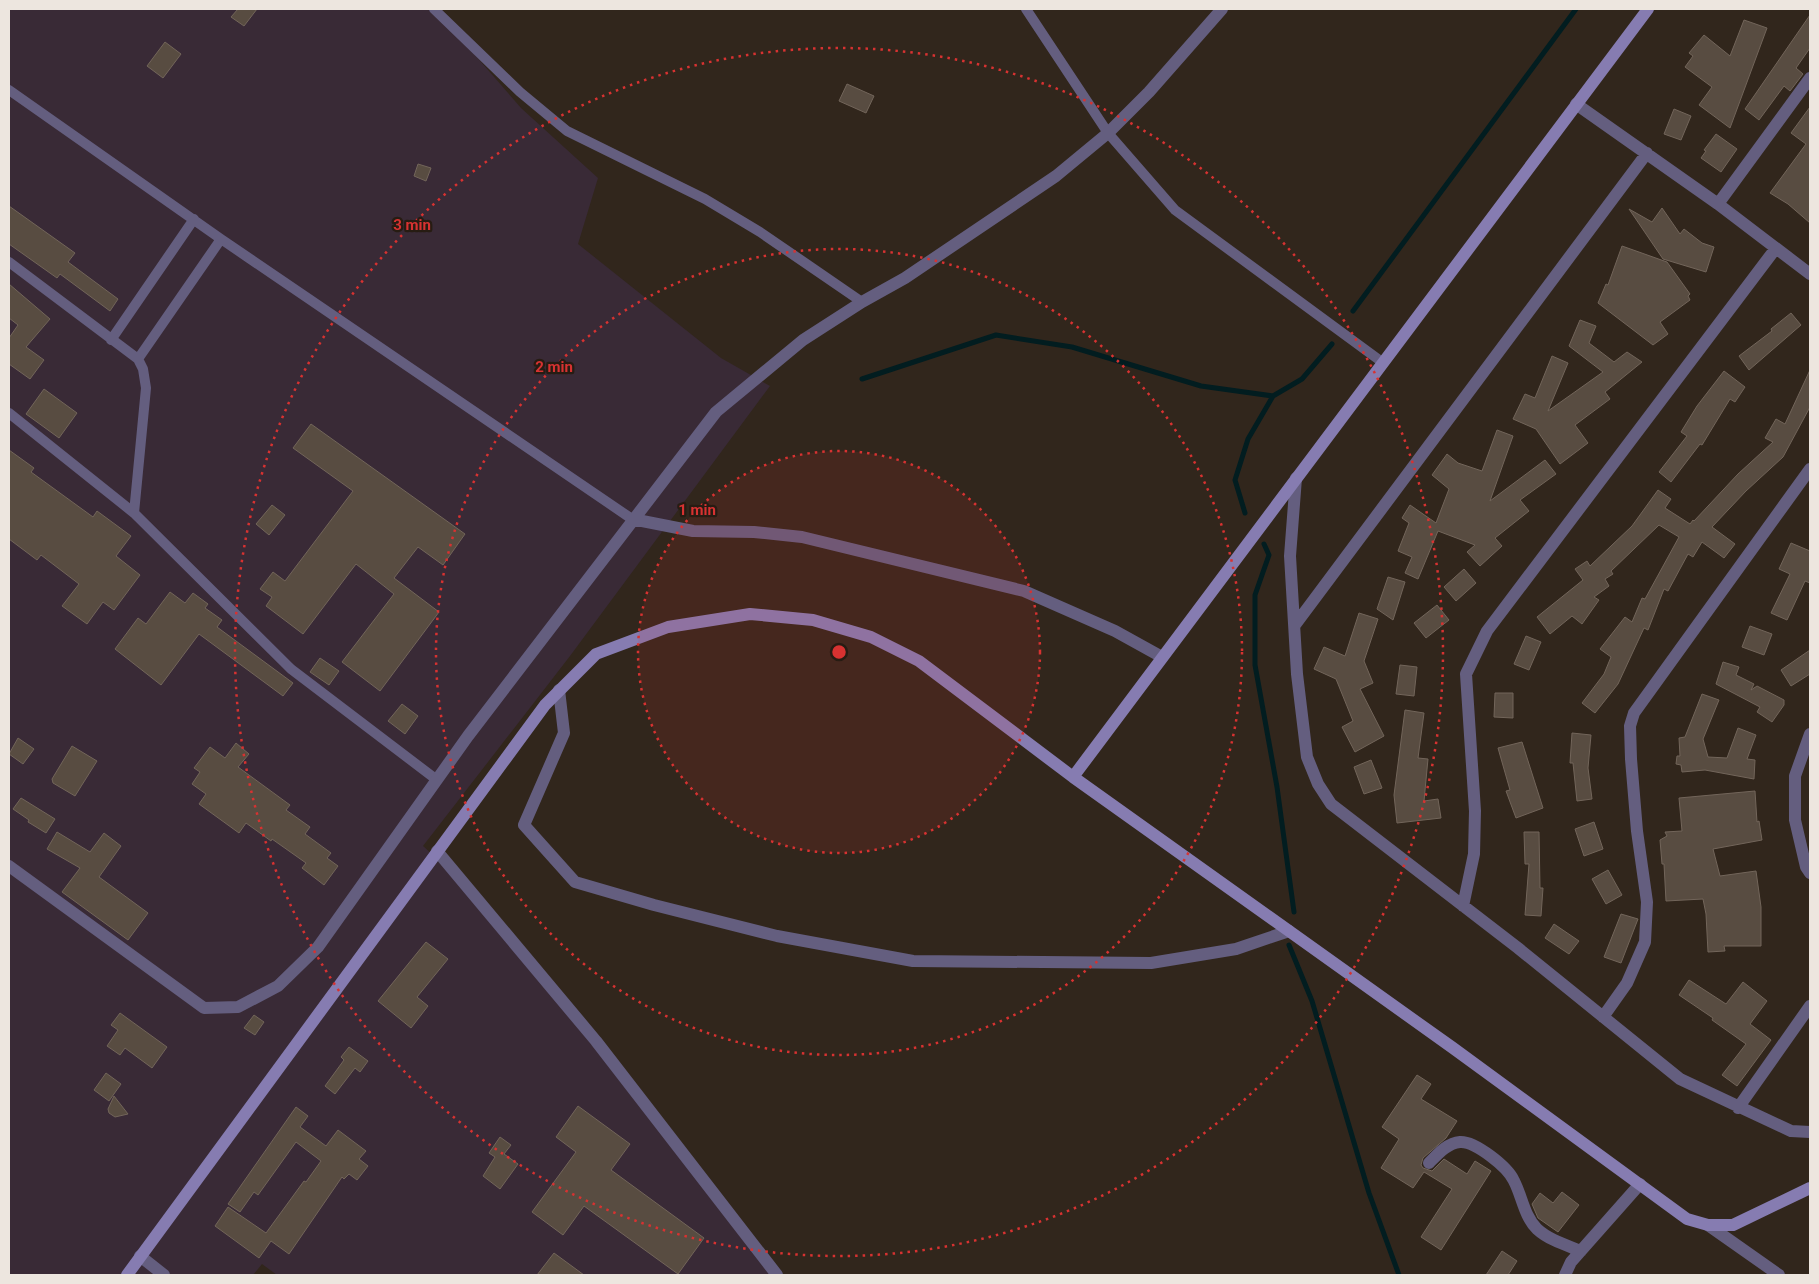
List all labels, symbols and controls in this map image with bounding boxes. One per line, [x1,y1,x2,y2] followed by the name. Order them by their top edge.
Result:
[393,216,431,234] text: 3 min
[535,358,573,376] text: 2 min
[678,501,716,519] text: 1 min
[830,643,848,661] centre of rings

